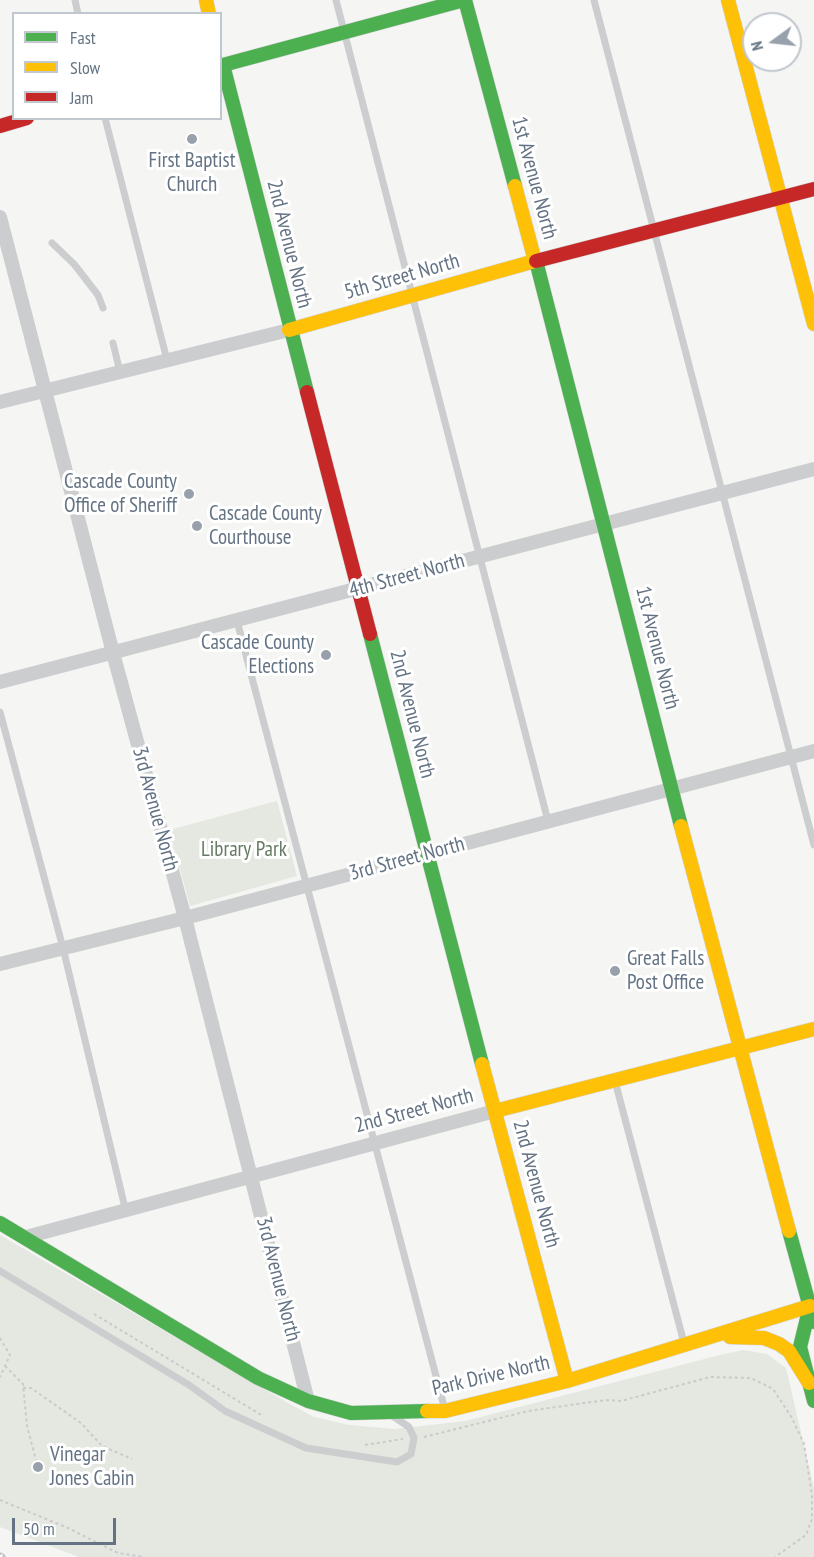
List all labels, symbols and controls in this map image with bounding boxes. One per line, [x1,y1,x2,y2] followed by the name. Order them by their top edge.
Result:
[12,12,222,120] legend
[742,12,802,72] north arrow
[70,26,96,49] text: Fast
[746,39,767,53] text: N
[70,56,100,79] text: Slow
[70,86,93,109] text: Jam
[506,114,562,242] street label: 1st Avenue North
[185,132,199,146] marker: First Baptist Church
[149,148,235,198] place label: First Baptist Church
[261,177,317,311] street label: 2nd Avenue North
[342,249,462,305] street label: 5th Street North
[64,469,177,519] place label: Cascade County Office of Sheriff
[182,487,196,501] marker: Cascade County Office of Sheriff
[209,501,322,551] place label: Cascade County Courthouse
[190,519,204,533] marker: Cascade County Courthouse
[347,548,467,604] street label: 4th Street North
[630,584,684,712] street label: 1st Avenue North
[201,630,314,680] place label: Cascade County Elections
[384,647,440,781] street label: 2nd Avenue North
[319,648,333,662] marker: Cascade County Elections
[126,744,184,874] street label: 3rd Avenue North
[347,832,467,886] street label: 3rd Street North
[201,837,287,863] park label: Library Park
[627,946,704,996] place label: Great Falls Post Office
[608,964,622,978] marker: Great Falls Post Office
[352,1083,476,1139] street label: 2nd Street North
[507,1117,565,1251] street label: 2nd Avenue North
[250,1214,306,1344] street label: 3rd Avenue North
[430,1350,552,1402] street label: Park Drive North
[50,1442,134,1492] place label: Vinegar Jones Cabin
[31,1460,45,1474] marker: Vinegar Jones Cabin
[15,1506,118,1544] scale bar
[23,1517,55,1540] text: 50 m

